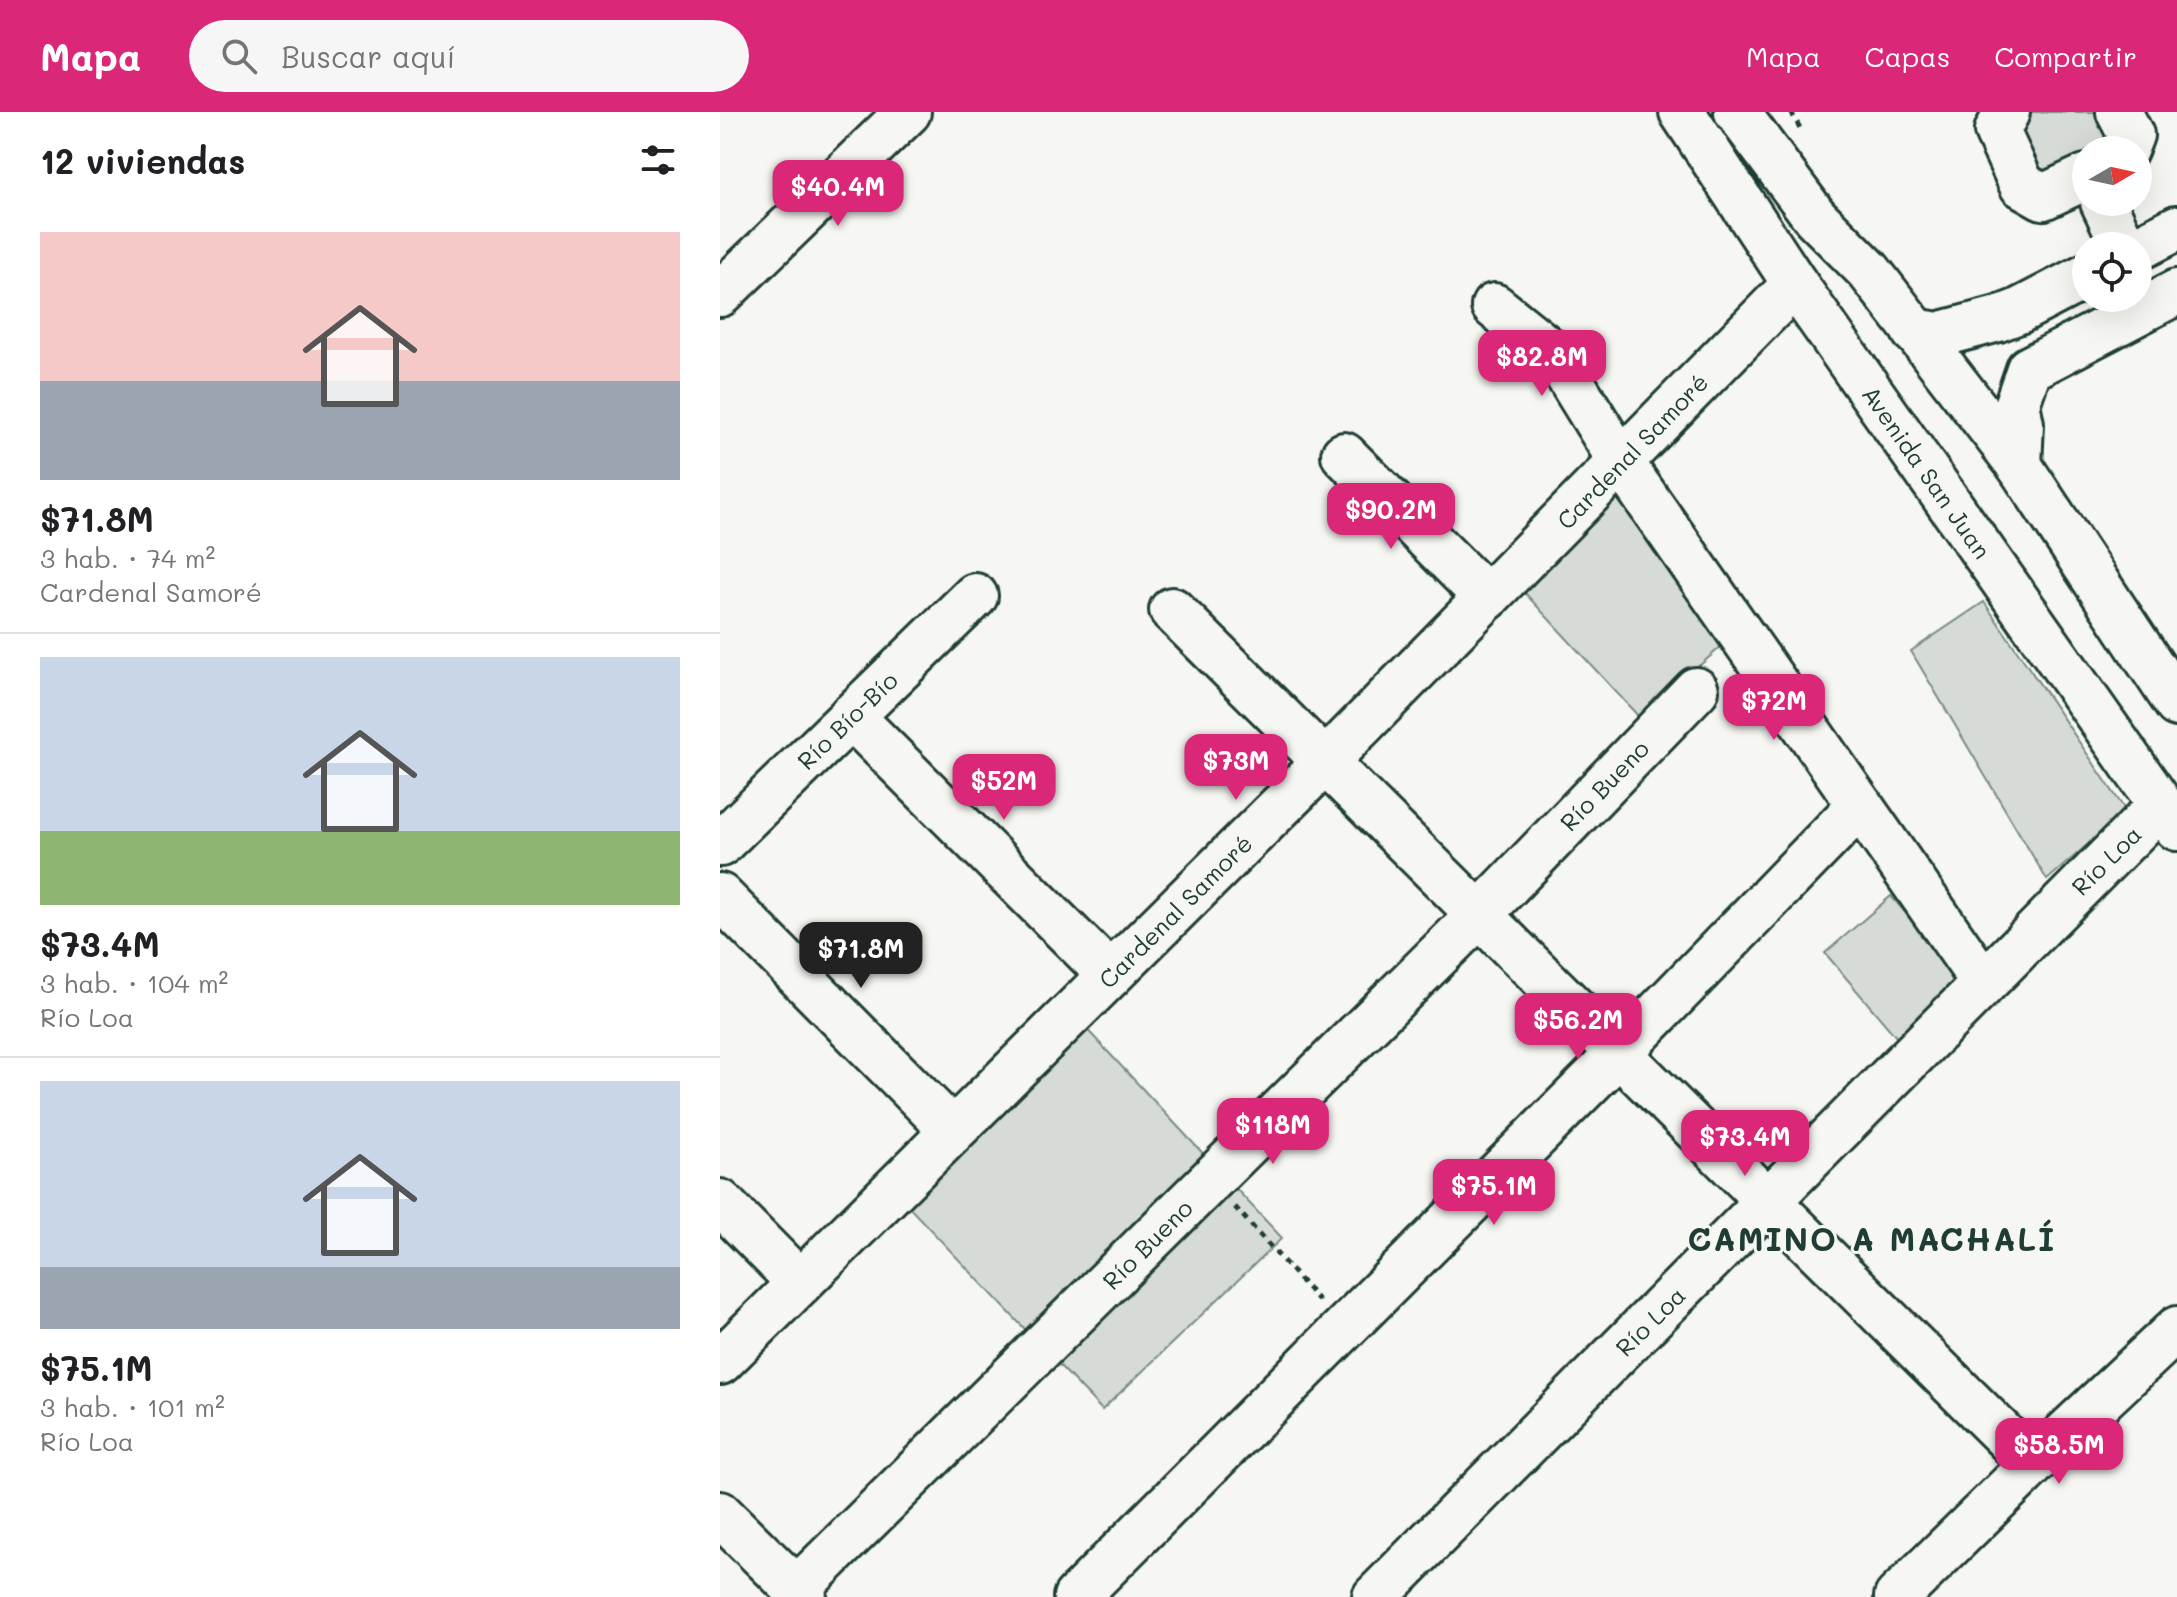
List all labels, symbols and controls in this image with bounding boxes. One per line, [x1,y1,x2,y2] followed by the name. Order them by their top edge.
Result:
[189,20,749,92] search box
[40,31,141,81] text: Mapa
[217,34,261,78] icon: search
[281,36,456,76] text: Buscar aquí
[1746,38,1821,74] text: Mapa
[1865,38,1950,74] text: Capas
[1994,38,2137,74] text: Compartir
[2072,136,2152,216] north arrow
[2072,136,2152,312] map controls
[40,138,245,183] text: 12 viviendas
[636,138,680,182] icon: filters
[773,160,903,228] pin: $40.4M
[791,169,885,203] text: $40.4M
[2072,232,2152,312] button: locate
[288,284,432,428] icon: home
[1477,330,1607,398] pin: $82.8M
[1496,339,1588,373] text: $82.8M
[1550,367,1714,535] street label: Cardenal Samoré
[1856,379,1998,565] street label: Avenida San Juan
[1326,483,1456,551] pin: $90.2M
[1345,492,1437,526] text: $90.2M
[40,496,154,541] text: $71.8M
[40,541,215,575] text: 3 hab. · 74 m²
[40,575,262,609] text: Cardenal Samoré
[790,664,904,776] street label: Río Bío-Bío
[1727,674,1821,742] pin: $72M
[1741,683,1807,717] text: $72M
[288,709,432,853] icon: home
[1553,733,1655,837] street label: Río Bueno
[1189,734,1283,802] pin: $73M
[1202,743,1270,777] text: $73M
[957,754,1051,822] pin: $52M
[971,763,1037,797] text: $52M
[2064,818,2148,902] street label: Río Loa
[1092,828,1258,994] street label: Cardenal Samoré
[40,921,160,966] text: $73.4M
[796,922,926,990] pin: $71.8M
[817,931,905,965] text: $71.8M
[40,966,228,1000] text: 3 hab. · 104 m²
[1513,993,1643,1061] pin: $56.2M
[40,1000,134,1034] text: Río Loa
[1533,1002,1623,1036] text: $56.2M
[1217,1098,1329,1166] pin: $118M
[1235,1107,1311,1141] text: $118M
[1680,1110,1810,1178] pin: $73.4M
[1699,1119,1791,1153] text: $73.4M
[288,1133,432,1277] icon: home
[1429,1159,1559,1227] pin: $75.1M
[1451,1168,1537,1202] text: $75.1M
[1095,1192,1199,1296] street label: Río Bueno
[1688,1217,2056,1259] district label: CAMINO A MACHALÍ
[1608,1279,1692,1363] street label: Río Loa
[40,1345,153,1390] text: $75.1M
[40,1390,225,1424] text: 3 hab. · 101 m²
[1994,1418,2124,1486] pin: $58.5M
[40,1424,134,1458] text: Río Loa
[2013,1427,2105,1461] text: $58.5M

